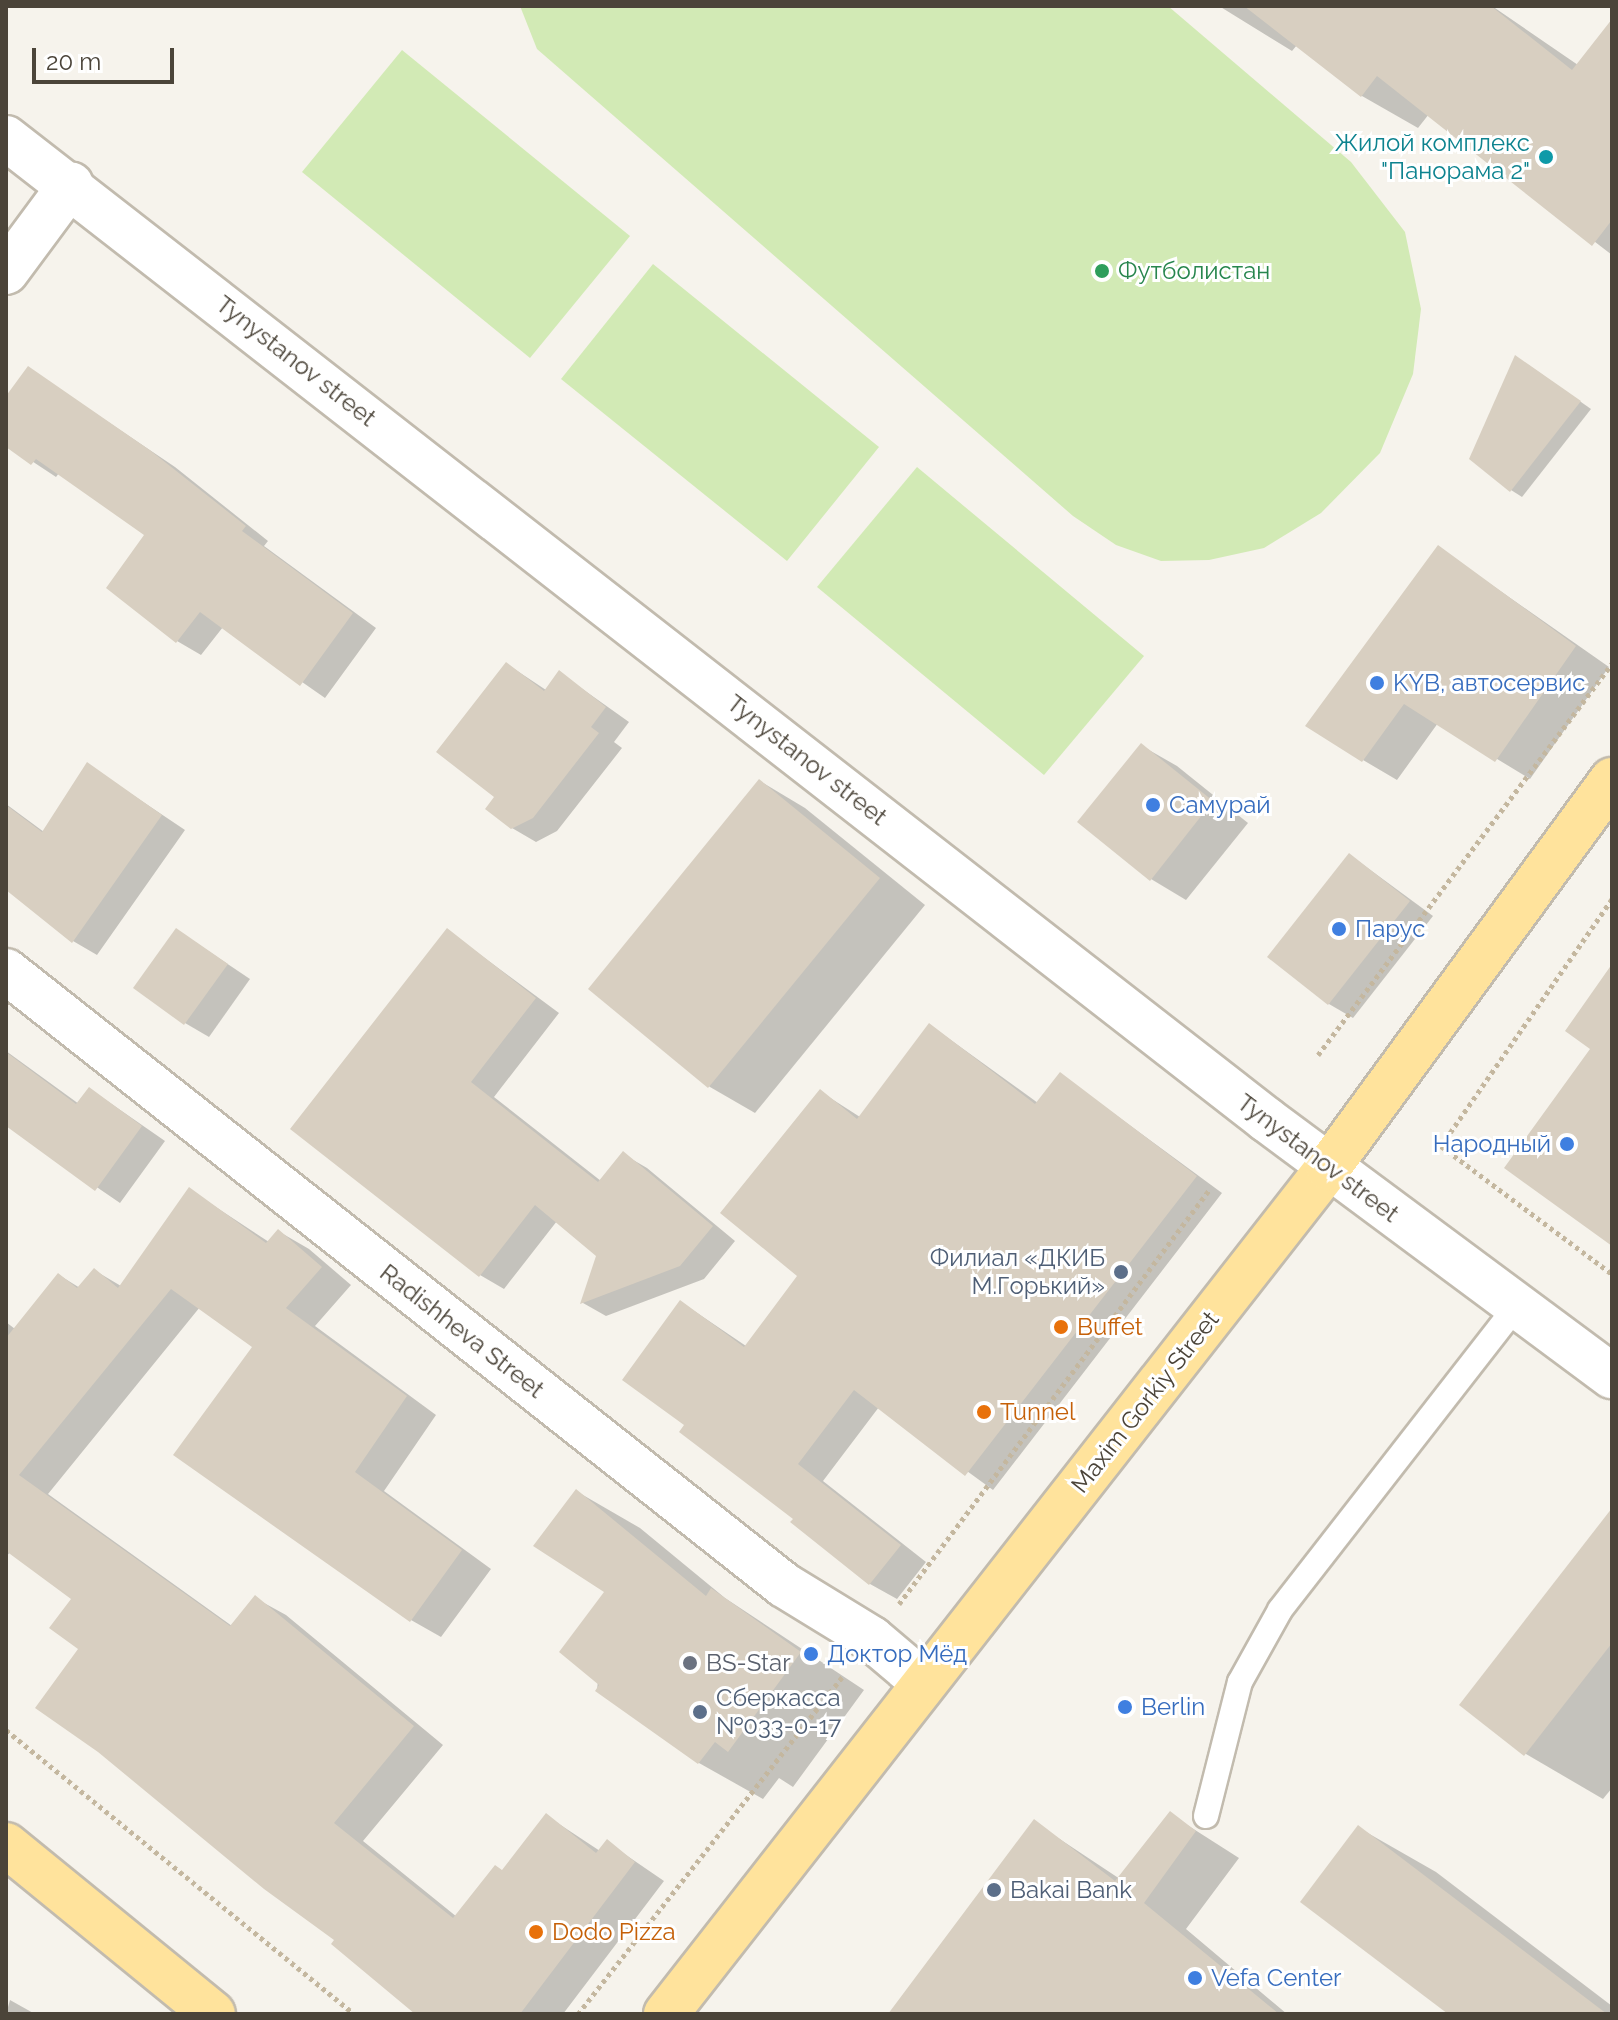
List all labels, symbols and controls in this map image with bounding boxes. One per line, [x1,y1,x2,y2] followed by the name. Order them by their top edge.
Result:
[36,32,178,82] scale bar
[46,47,101,76] text: 20 m
[1334,129,1530,185] place label: Жилой комплекс "Панорама 2"
[1537,148,1555,166] marker: Жилой комплекс "Панорама 2"
[1118,257,1270,285] place label: Футболистан
[1093,262,1111,280] marker: Футболистан
[210,290,382,432] street label: Tynystanov street
[1393,669,1585,697] place label: KYB, автосервис
[1368,674,1386,692] marker: KYB, автосервис
[721,689,893,831] street label: Tynystanov street
[1169,791,1271,819] place label: Самурай
[1144,796,1162,814] marker: Самурай
[1355,915,1425,943] place label: Парус
[1330,920,1348,938] marker: Парус
[1231,1088,1405,1228] street label: Tynystanov street
[1433,1130,1551,1158] place label: Народный
[1558,1135,1576,1153] marker: Народный
[930,1244,1105,1300] place label: Филиал «ДКИБ М.Горький»
[374,1258,550,1404] street label: Radishheva Street
[1112,1263,1130,1281] marker: Филиал «ДКИБ М.Горький»
[1065,1305,1225,1499] street label: Maxim Gorkiy Street
[1077,1313,1143,1341] place label: Buffet
[1052,1318,1070,1336] marker: Buffet
[1000,1398,1075,1426] place label: Tunnel
[975,1403,993,1421] marker: Tunnel
[827,1640,967,1668] place label: Доктор Мёд
[802,1645,820,1663] marker: Доктор Мёд
[706,1649,791,1677] place label: BS-Star
[681,1654,699,1672] marker: BS-Star
[716,1684,841,1740] place label: Сберкасса №033-0-17
[1141,1693,1205,1721] place label: Berlin
[1116,1698,1134,1716] marker: Berlin
[691,1703,709,1721] marker: Сберкасса №033-0-17
[1010,1876,1132,1904] place label: Bakai Bank
[985,1881,1003,1899] marker: Bakai Bank
[552,1918,676,1946] place label: Dodo Pizza
[527,1923,545,1941] marker: Dodo Pizza
[1211,1964,1341,1992] place label: Vefa Center
[1186,1969,1204,1987] marker: Vefa Center

